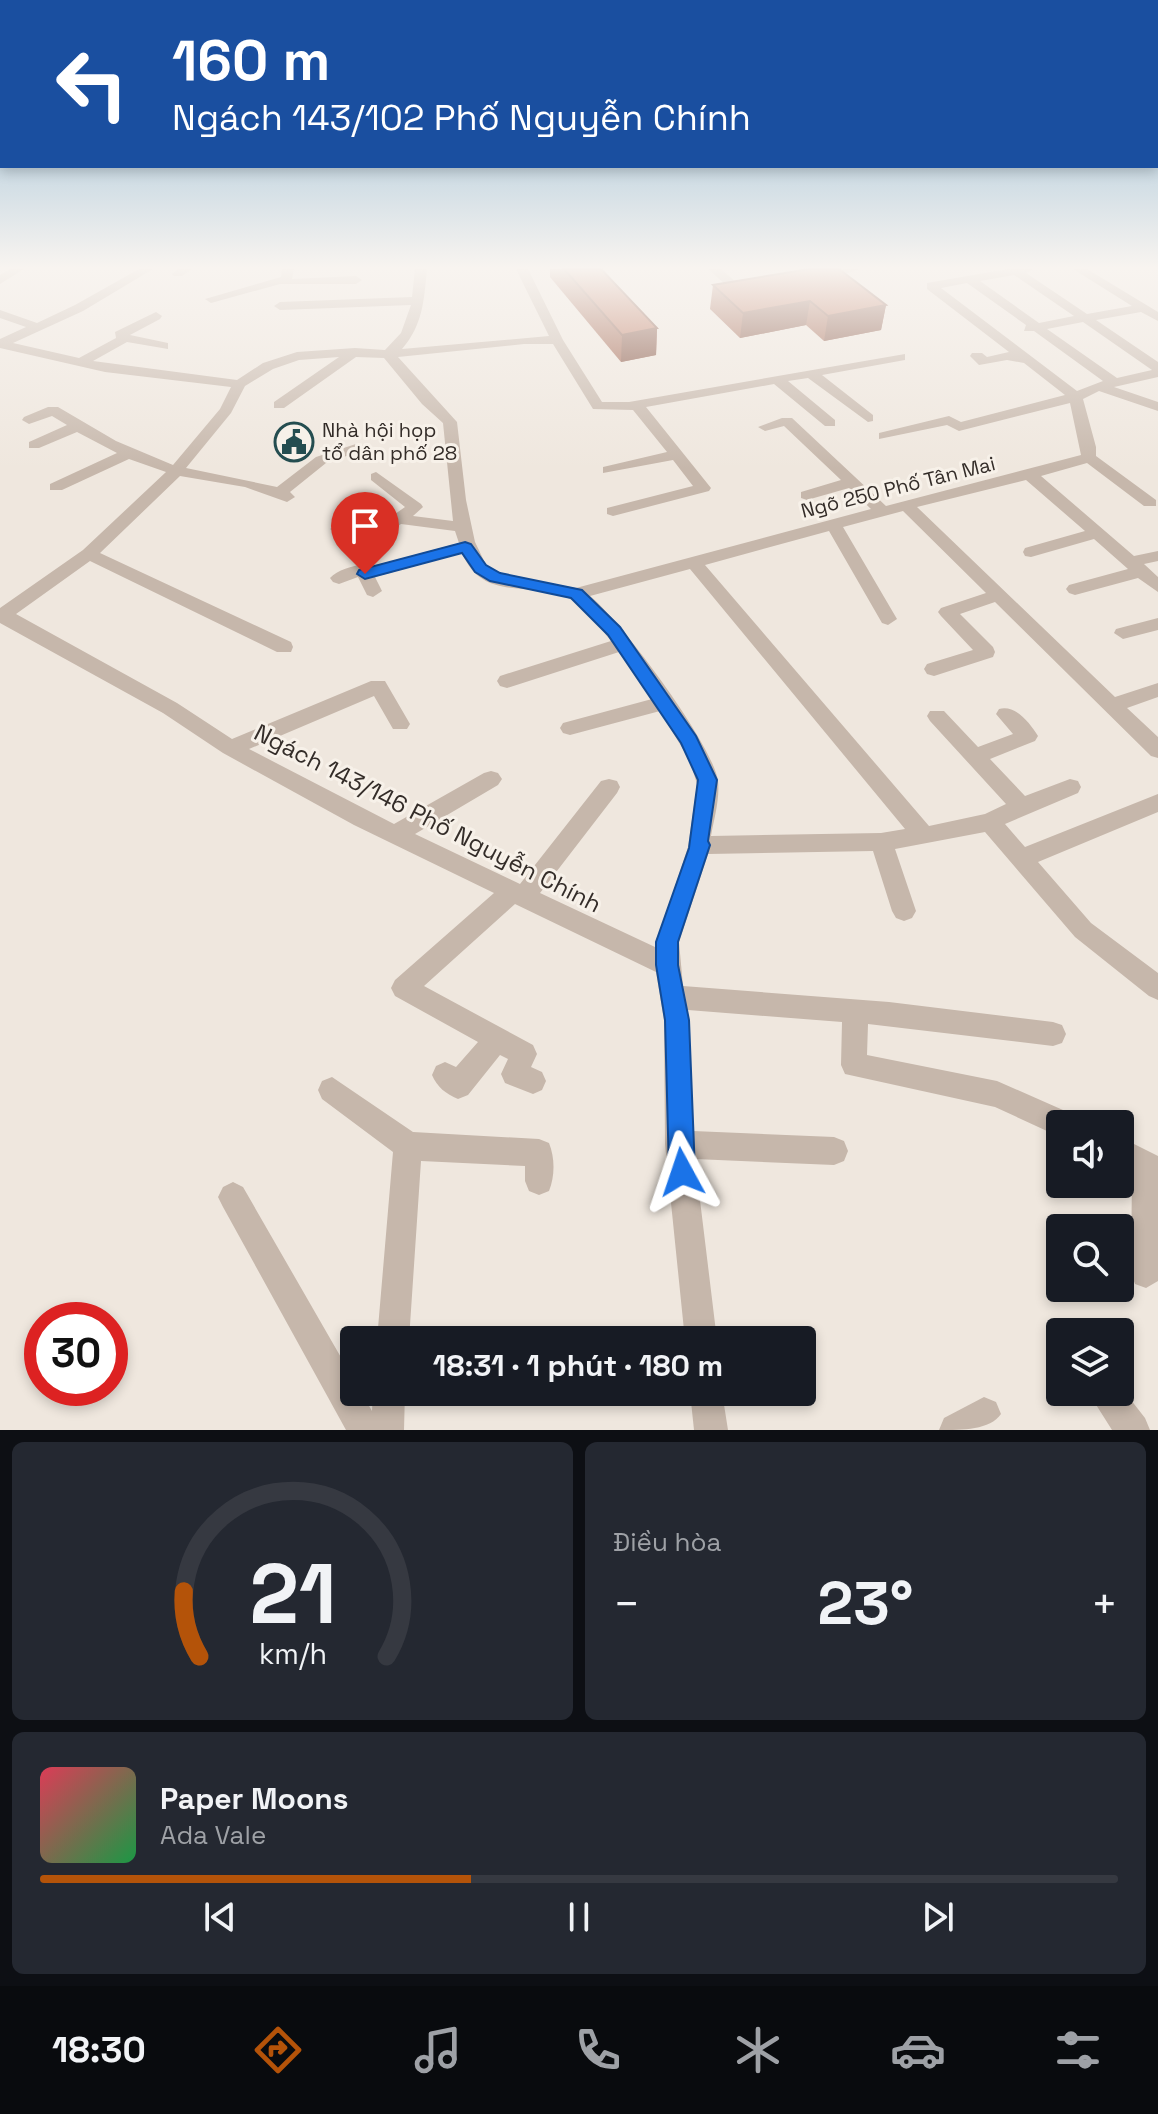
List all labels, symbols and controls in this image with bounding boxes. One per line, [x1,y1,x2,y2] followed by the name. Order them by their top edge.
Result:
[172,25,330,96] text: 160 m
[40,32,144,136] icon: left
[172,95,751,141] text: Ngách 143/102 Phố Nguyễn Chính
[322,417,457,466] place label: Nhà hội họp tổ dân phố 28
[273,421,315,463] public building icon: Nhà hội họp tổ dân phố 28
[798,450,998,524] street label: Ngõ 250 Phố Tân Mai
[331,492,399,574] pin
[343,504,387,548] icon: arrive
[249,717,607,919] street label: Ngách 143/146 Phố Nguyễn Chính
[1046,1110,1134,1406] map controls
[1046,1110,1134,1198] button: sound
[640,1130,724,1214] position arrow
[1046,1214,1134,1302] button: search
[24,1302,128,1406] speed limit sign: 30
[1046,1318,1134,1406] button: layers
[433,1346,723,1385] text: 18:31 · 1 phút · 180 m
[613,1525,722,1559] text: Điều hòa
[249,1541,336,1647] text: 21
[818,1565,913,1642] text: 23°
[613,1576,640,1632] text: −
[1091,1576,1118,1632] text: +
[258,1636,327,1672] text: km/h
[160,1779,349,1818] text: Paper Moons
[160,1818,266,1852] text: Ada Vale
[198,1895,242,1939] icon: previous
[557,1895,601,1939] icon: pause
[916,1895,960,1939] icon: next
[250,2022,306,2078] icon: directions
[410,2022,466,2078] icon: music
[570,2022,626,2078] icon: phone
[730,2022,786,2078] icon: climate
[890,2022,946,2078] icon: car
[1050,2022,1106,2078] icon: filters
[52,2027,146,2073] text: 18:30

